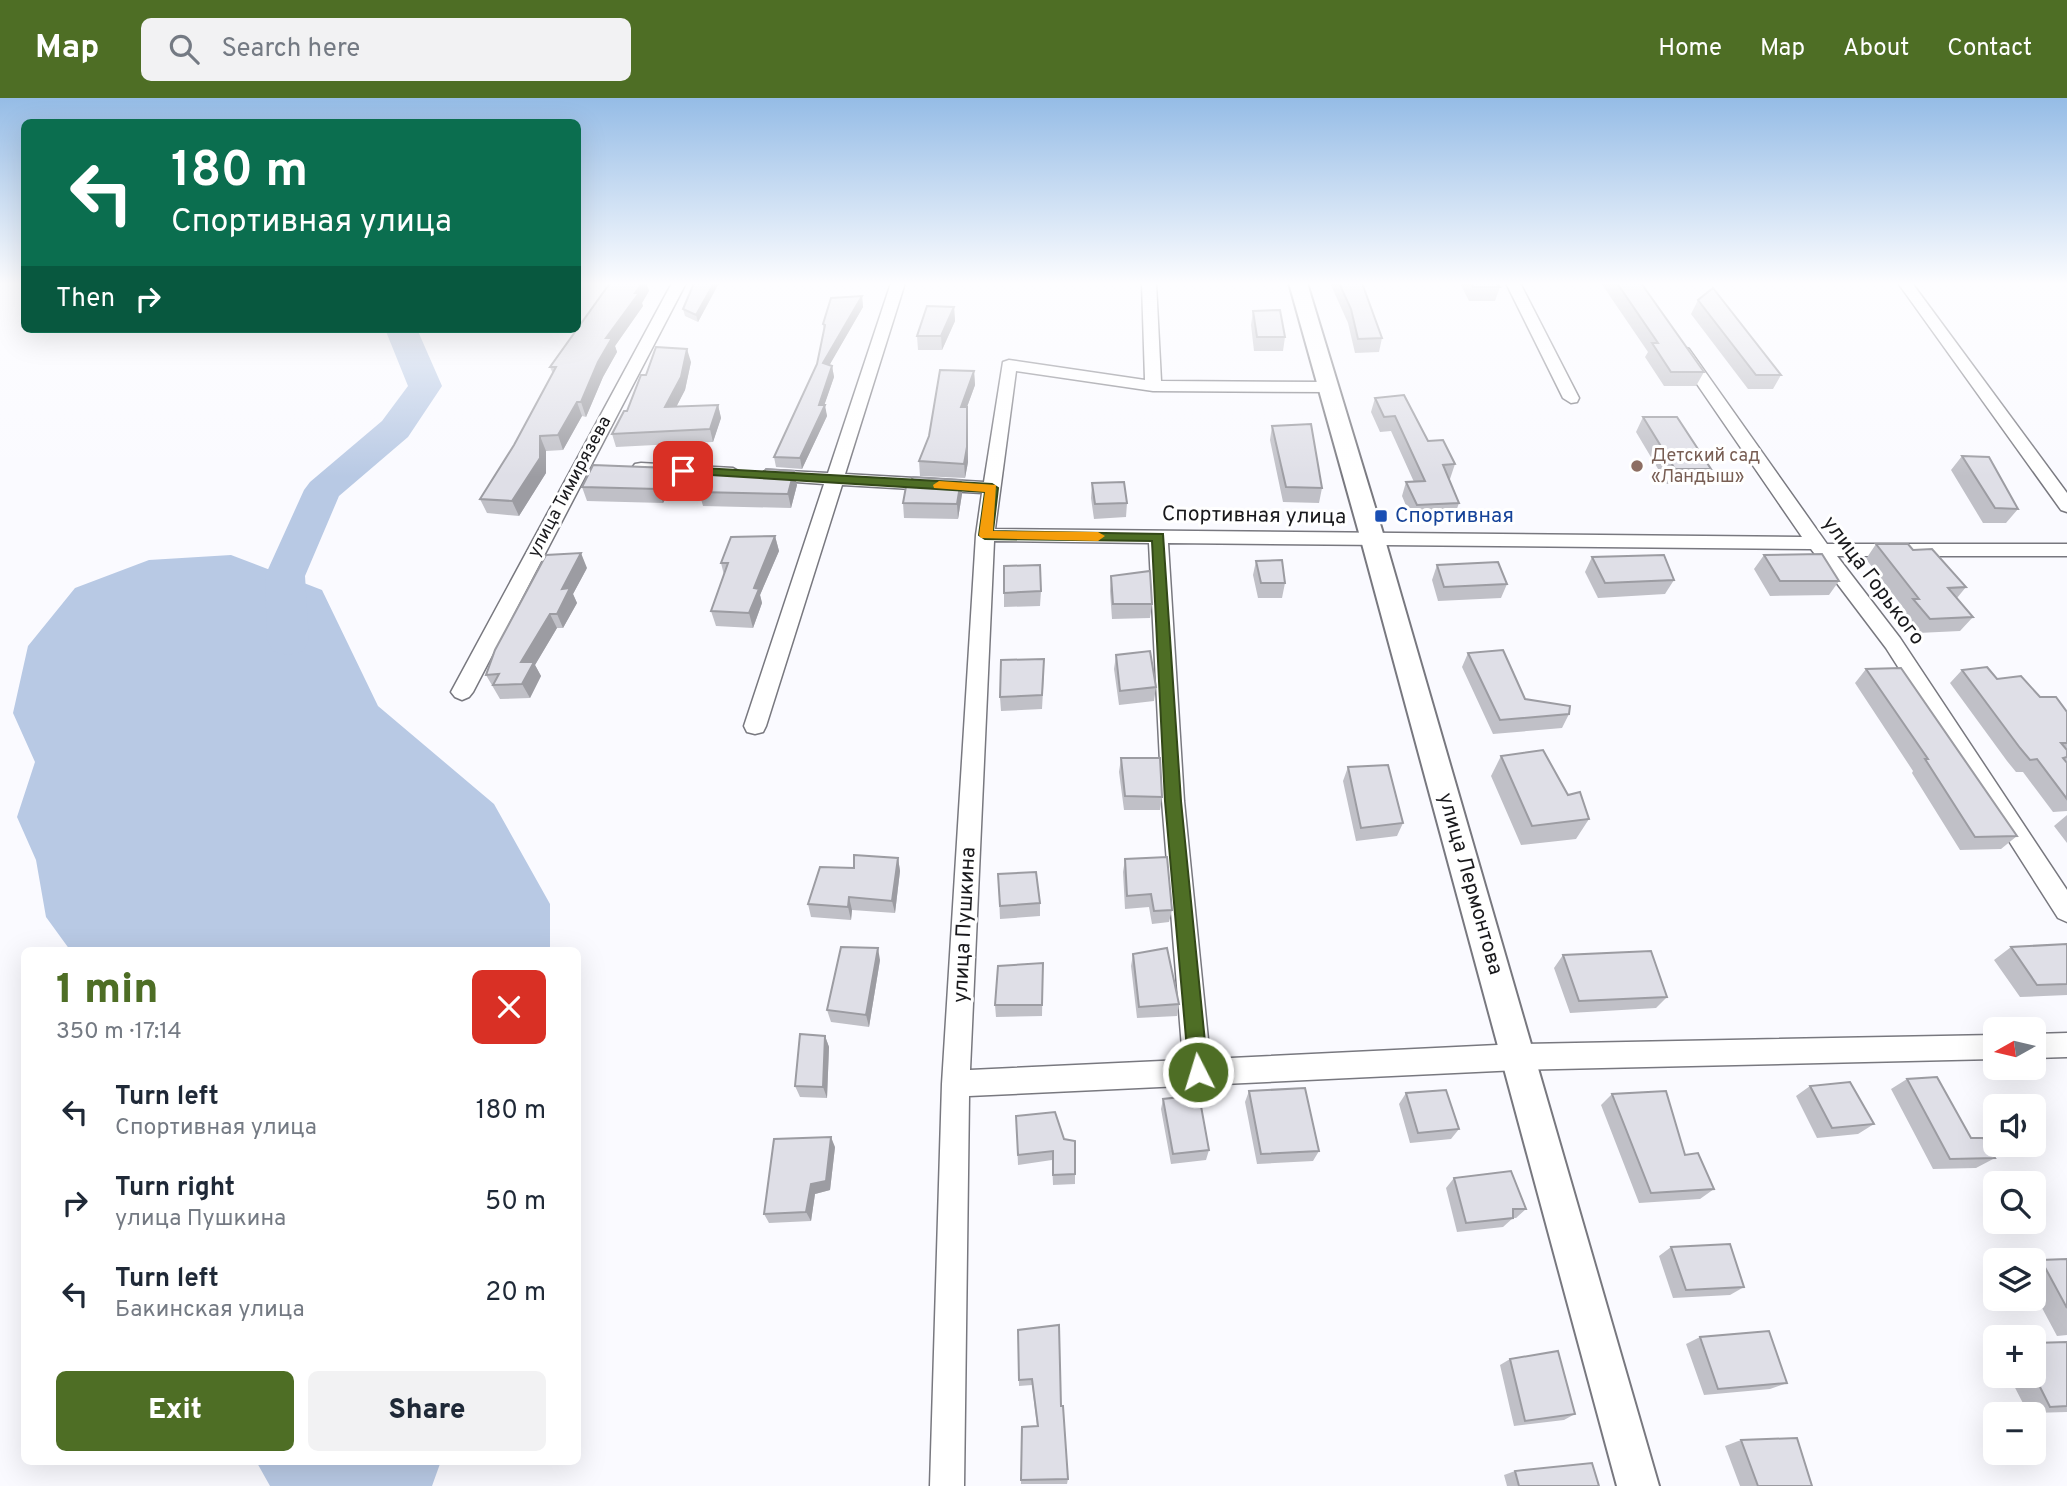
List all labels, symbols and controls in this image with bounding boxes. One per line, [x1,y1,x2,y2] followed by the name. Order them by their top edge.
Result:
[141,18,631,81] search box
[35,28,99,70] text: Map
[165,30,203,68] icon: search
[221,33,360,66] text: Search here
[1658,34,1722,64] text: Home
[1760,34,1805,64] text: Map
[1843,34,1909,64] text: About
[1947,34,2032,64] text: Contact
[171,142,308,204] text: 180 m
[56,147,147,238] icon: left
[171,203,452,243] text: Спортивная улица
[129,280,167,318] icon: right
[56,283,115,316] text: Then
[523,412,617,562] street label: улица Тимирязева
[653,441,713,501] pin
[1651,445,1760,489] place label: Детский сад «Ландыш»
[664,452,702,490] icon: arrive
[1629,458,1645,474] marker: Детский сад «Ландыш»
[1162,501,1346,531] street label: Спортивная улица
[1395,503,1514,530] place label: Спортивная
[1373,508,1389,524] marker: Спортивная
[1816,511,1930,651] street label: улица Горького
[1431,790,1509,978] street label: улица Лермонтова
[947,846,983,1004] street label: улица Пушкина
[56,965,159,1018] text: 1 min
[472,970,546,1044] button: close
[1983,1017,2046,1080] north arrow
[1983,1017,2046,1465] map controls
[56,1018,182,1047] text: 350 m · 17:14
[1161,1035,1235,1109] position arrow
[115,1081,219,1114] text: Turn left
[56,1093,94,1131] icon: left
[1983,1094,2046,1157] button: sound
[476,1095,546,1128] text: 180 m
[115,1114,317,1143] text: Спортивная улица
[1983,1171,2046,1234] button: search
[115,1172,235,1205] text: Turn right
[56,1184,94,1222] icon: right
[485,1186,546,1219] text: 50 m
[115,1205,286,1234] text: улица Пушкина
[1983,1248,2046,1311] button: layers
[115,1263,219,1296] text: Turn left
[56,1275,94,1313] icon: left
[485,1277,546,1310] text: 20 m
[115,1296,305,1325] text: Бакинская улица
[1983,1325,2046,1388] button: +
[56,1371,294,1451] button: Exit
[308,1371,546,1451] button: Share
[1983,1402,2046,1465] button: −

